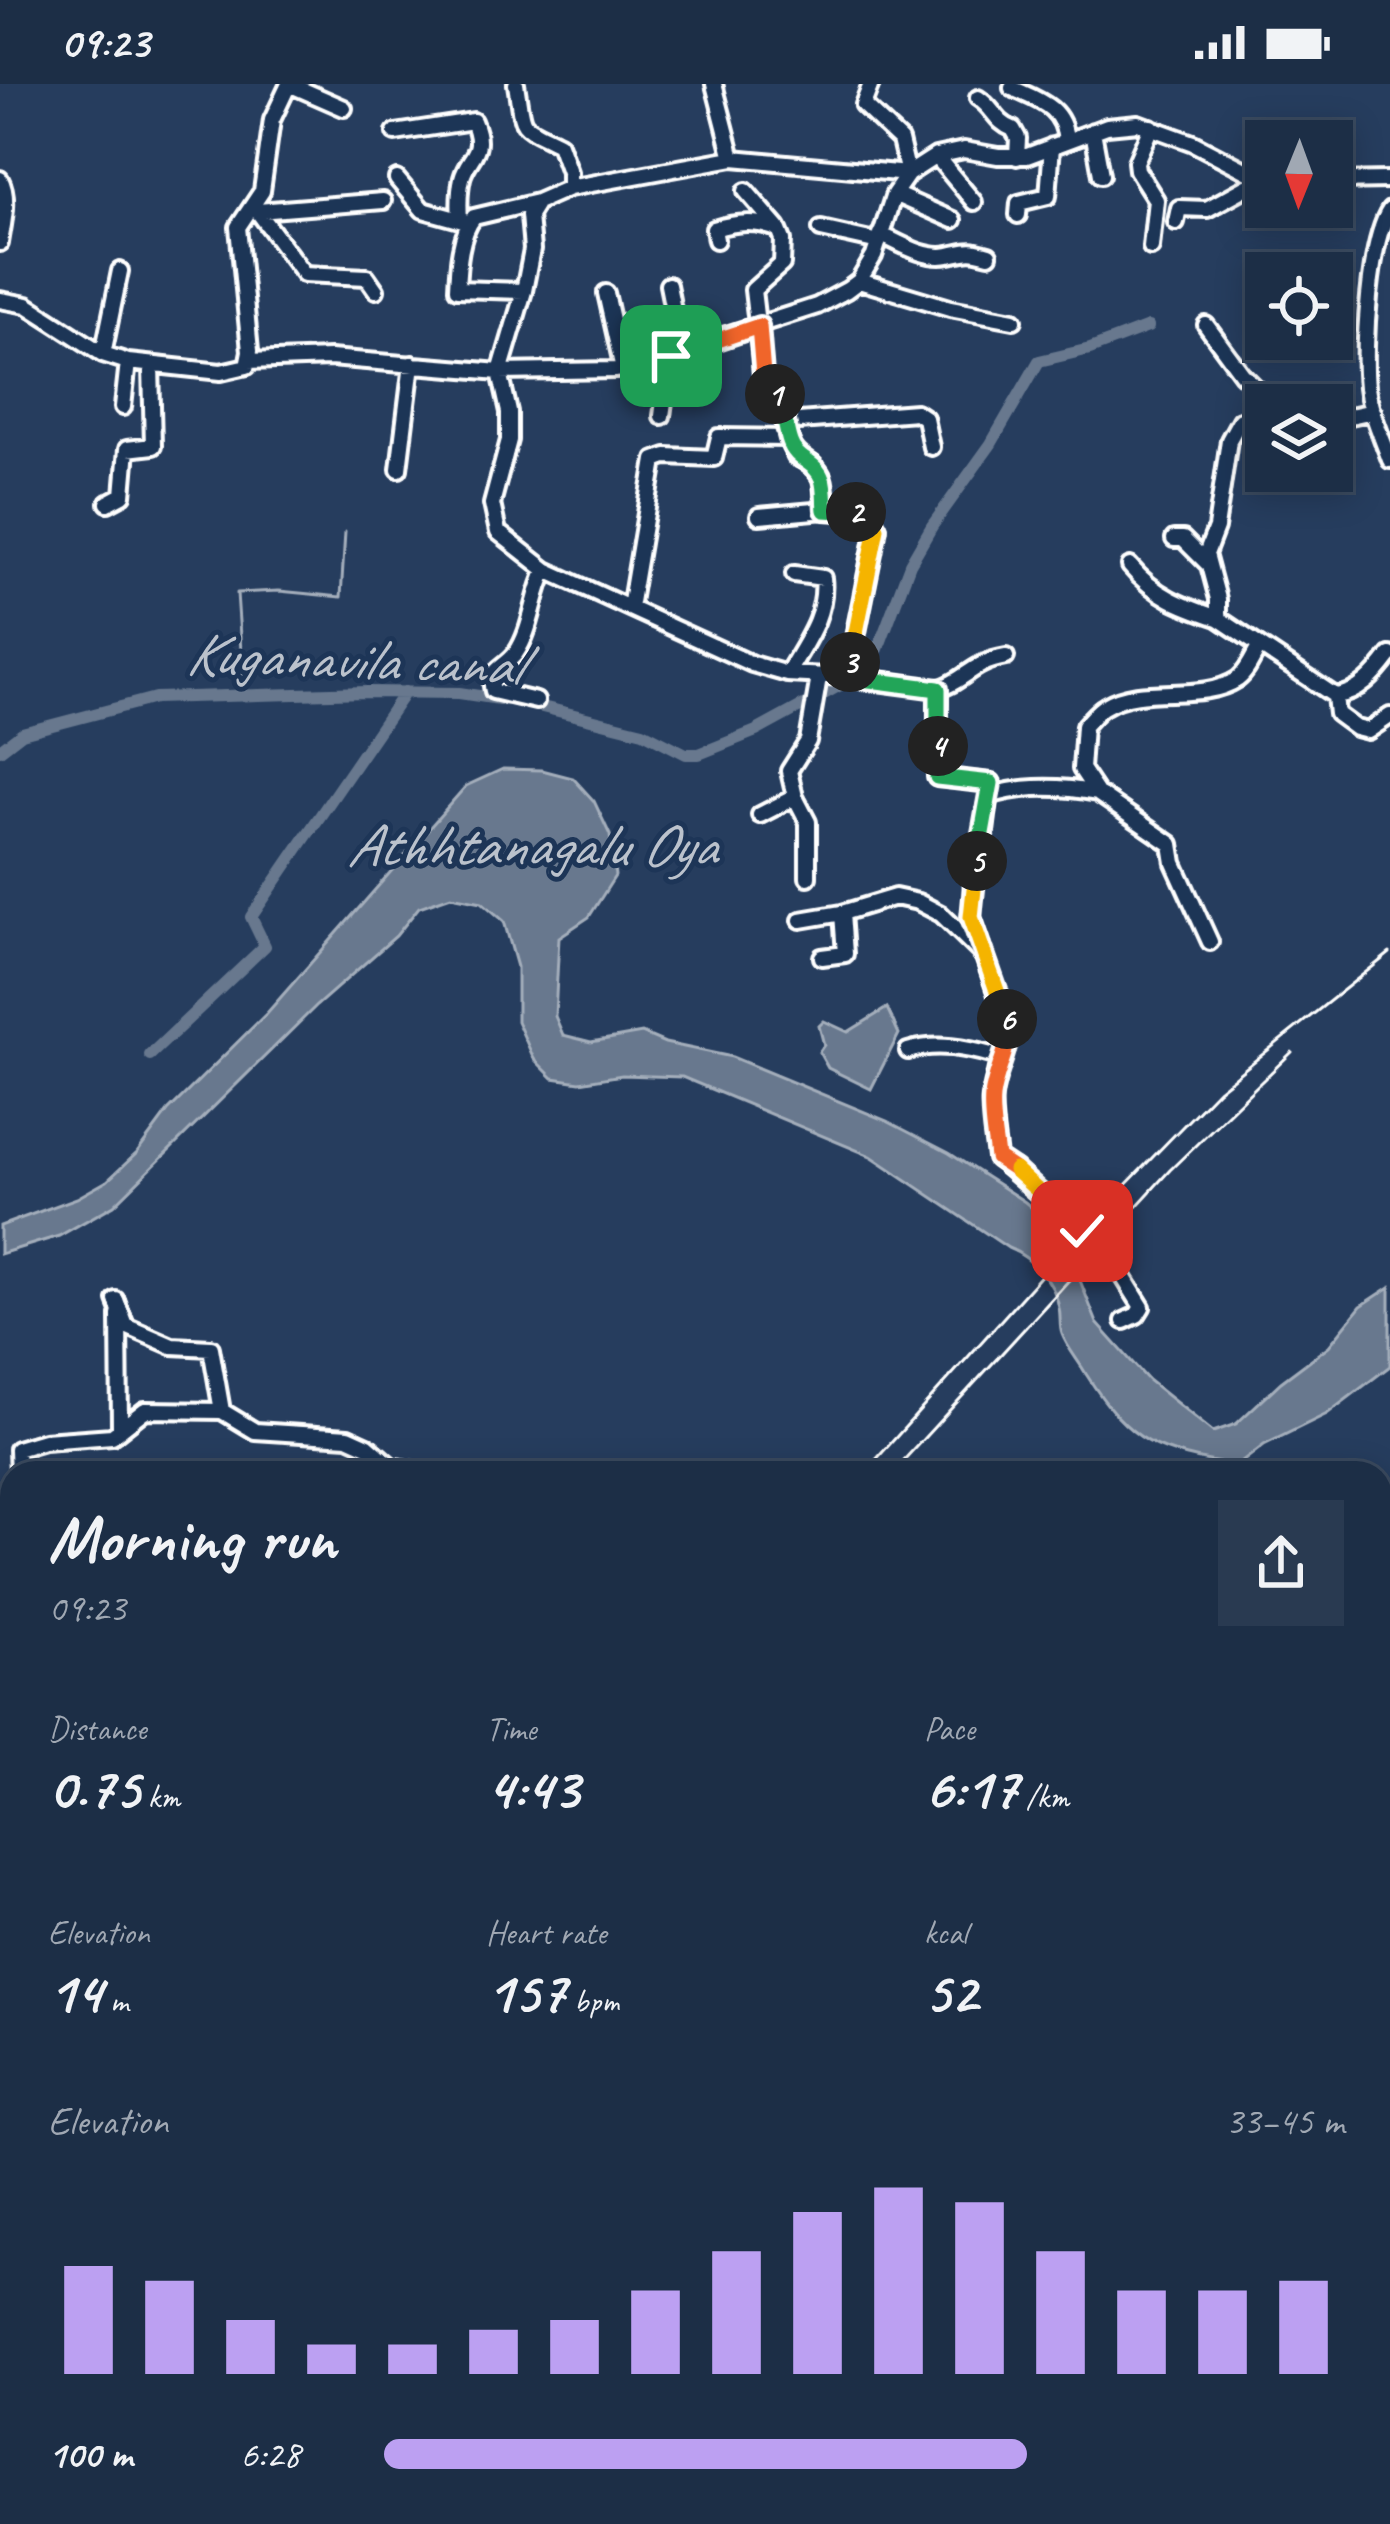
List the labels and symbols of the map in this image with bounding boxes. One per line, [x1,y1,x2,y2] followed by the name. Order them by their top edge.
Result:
[1245,120,1353,228] north arrow
[620,305,722,407] pin
[745,364,805,424] pin: 1
[826,482,886,542] pin: 2
[185,615,541,704] water label: Kuganavila canal
[820,632,880,692] pin: 3
[908,716,968,776] pin: 4
[347,807,720,883] water label: Athhtanagalu Oya
[947,831,1007,891] pin: 5
[977,989,1037,1049] pin: 6
[1031,1180,1133,1282] pin

